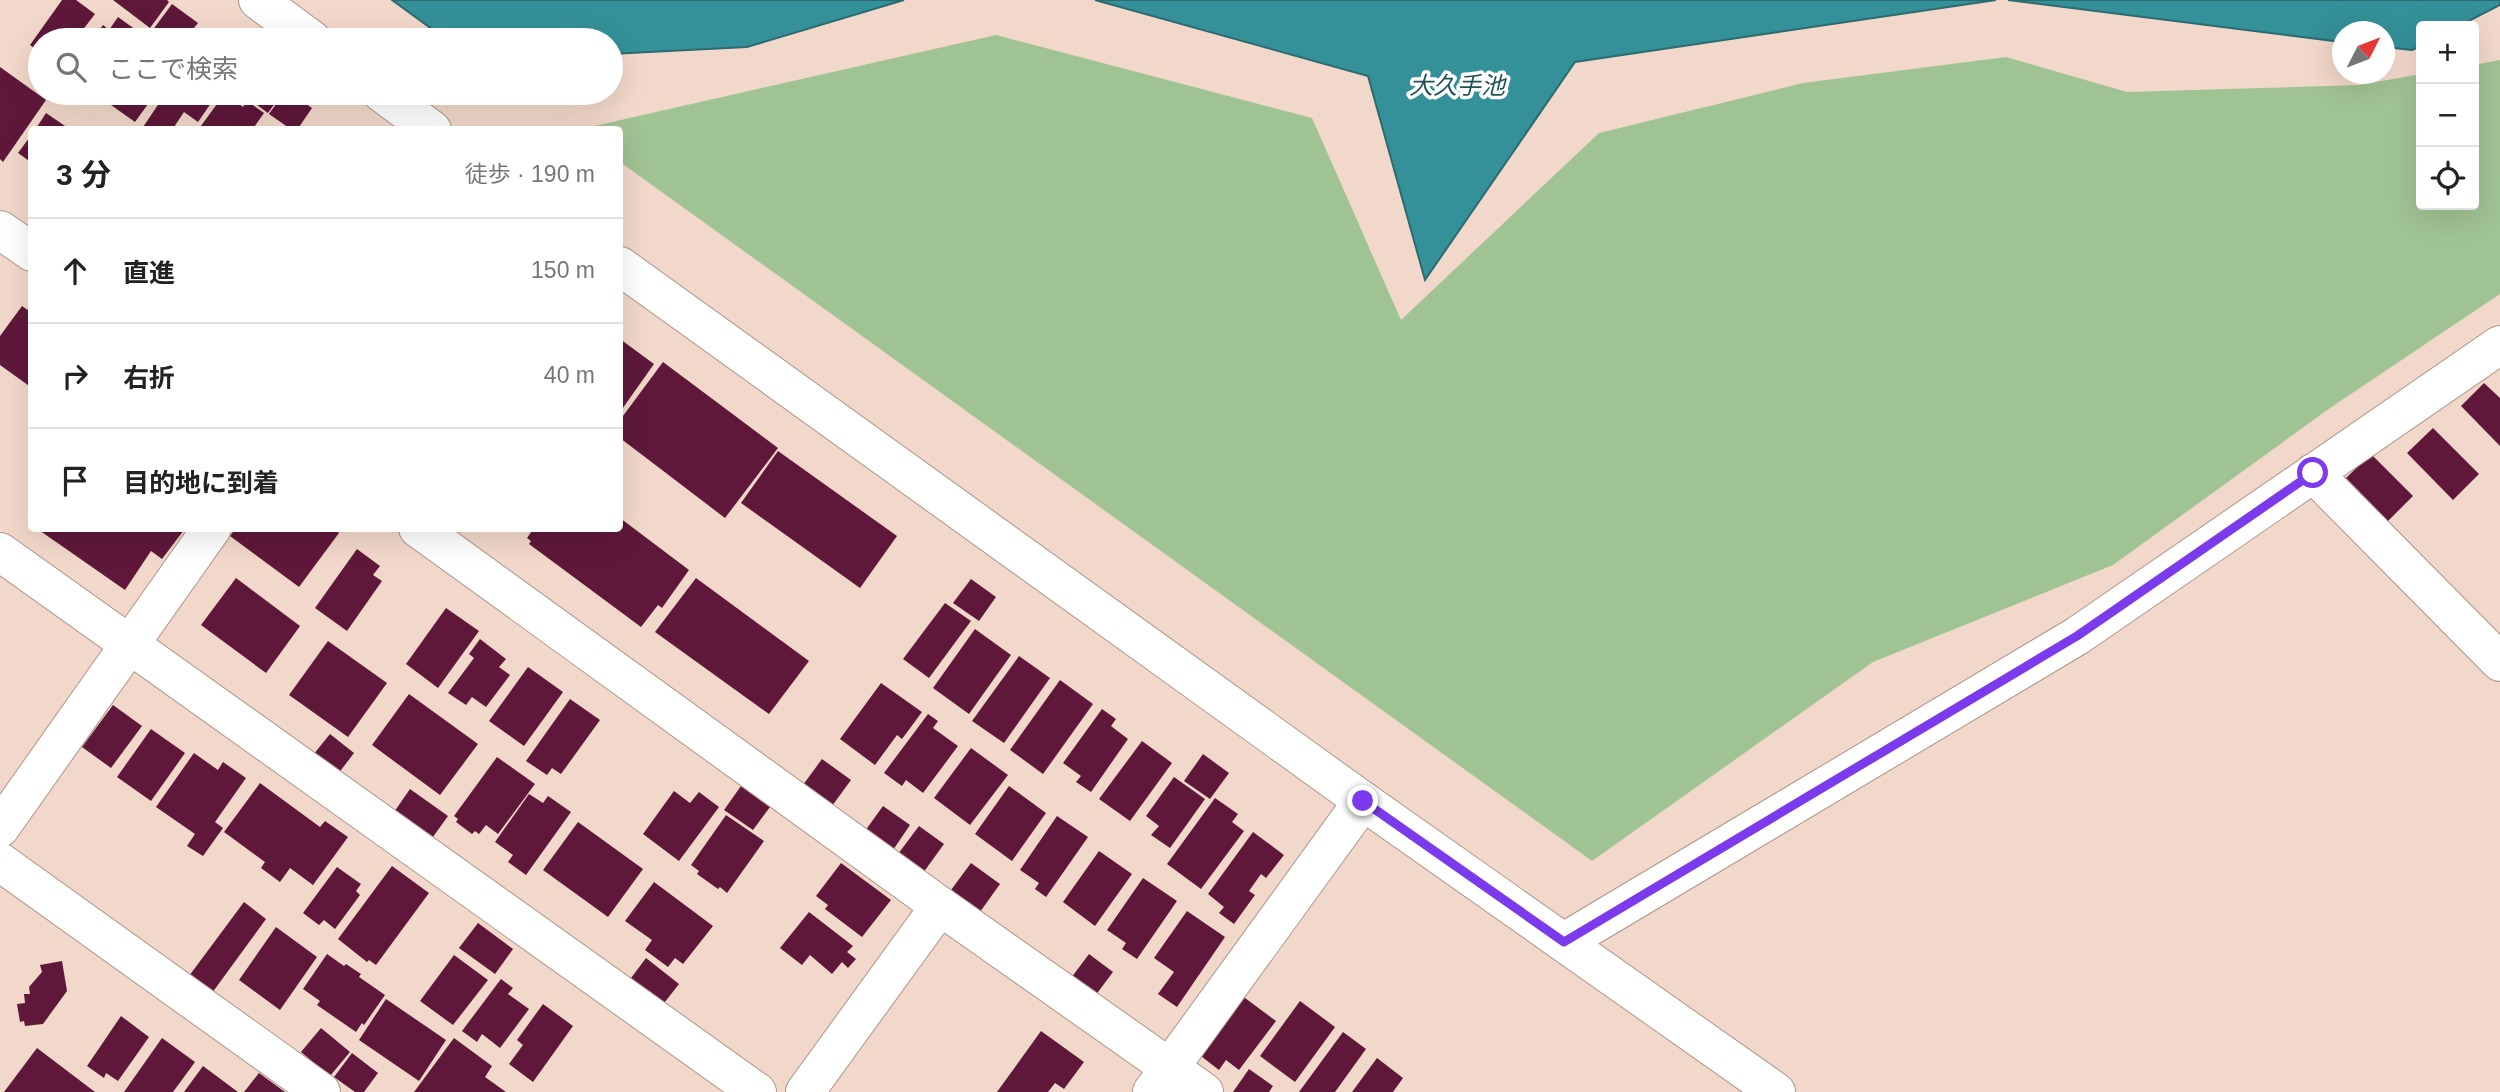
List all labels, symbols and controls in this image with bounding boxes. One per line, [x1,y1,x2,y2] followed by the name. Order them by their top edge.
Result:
[2332,21,2395,84] north arrow
[2416,21,2479,210] map controls
[2416,21,2479,84] button: +
[28,28,623,105] search box
[52,48,90,86] icon: search
[108,54,238,84] text: ここで検索
[1409,72,1507,99] water label: 大久手池
[2416,84,2479,147] button: −
[2416,147,2479,210] button: locate
[56,158,111,191] text: 3 分
[465,161,595,187] text: 徒歩 · 190 m
[56,252,94,290] icon: ahead
[531,257,595,283] text: 150 m
[123,258,175,288] text: 直進
[56,357,94,395] icon: right
[544,362,595,388] text: 40 m
[123,363,175,393] text: 右折
[2297,457,2328,488] route start
[56,462,94,500] icon: arrive
[123,468,279,498] text: 目的地に到着
[1347,785,1378,816] route end

